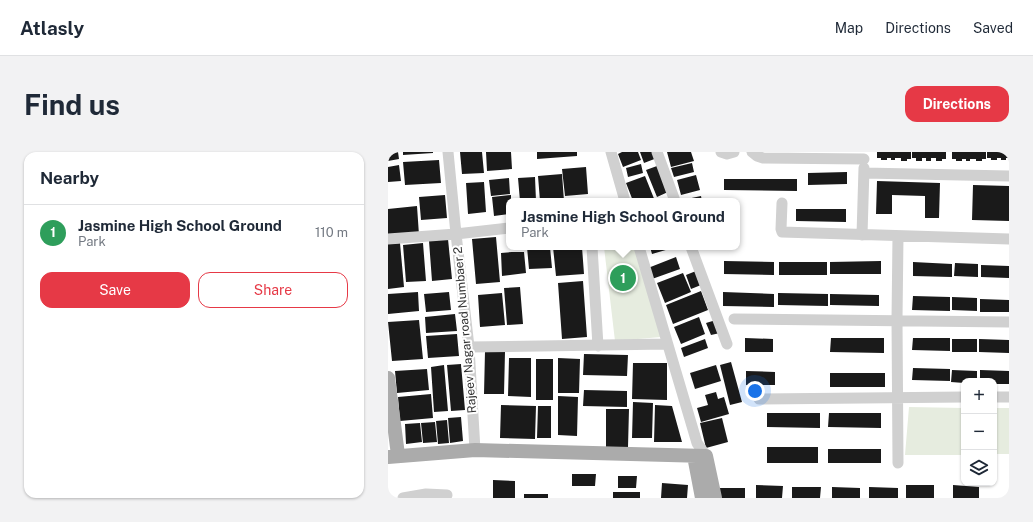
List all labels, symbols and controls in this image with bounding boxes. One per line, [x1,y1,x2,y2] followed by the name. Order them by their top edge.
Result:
[20,17,84,39] text: Atlasly
[835,20,863,36] text: Map
[885,20,951,36] text: Directions
[973,20,1013,36] text: Saved
[905,86,1009,122] button: Directions
[24,88,120,121] text: Find us
[40,168,99,188] text: Nearby
[506,198,740,250] popup
[521,208,725,225] text: Jasmine High School Ground
[78,217,282,234] text: Jasmine High School Ground
[50,225,56,240] text: 1
[315,225,348,240] text: 110 m
[521,225,549,240] text: Park
[78,234,106,249] text: Park
[451,246,479,414] street label: Rajeev Nagar road Numbaer 2
[610,263,636,293] pin: 1
[40,272,190,308] button: Save
[198,272,348,308] button: Share
[961,378,997,486] map controls
[961,378,997,414] button: +
[745,381,765,401] your location
[961,414,997,450] button: −
[961,450,997,486] button: layers

